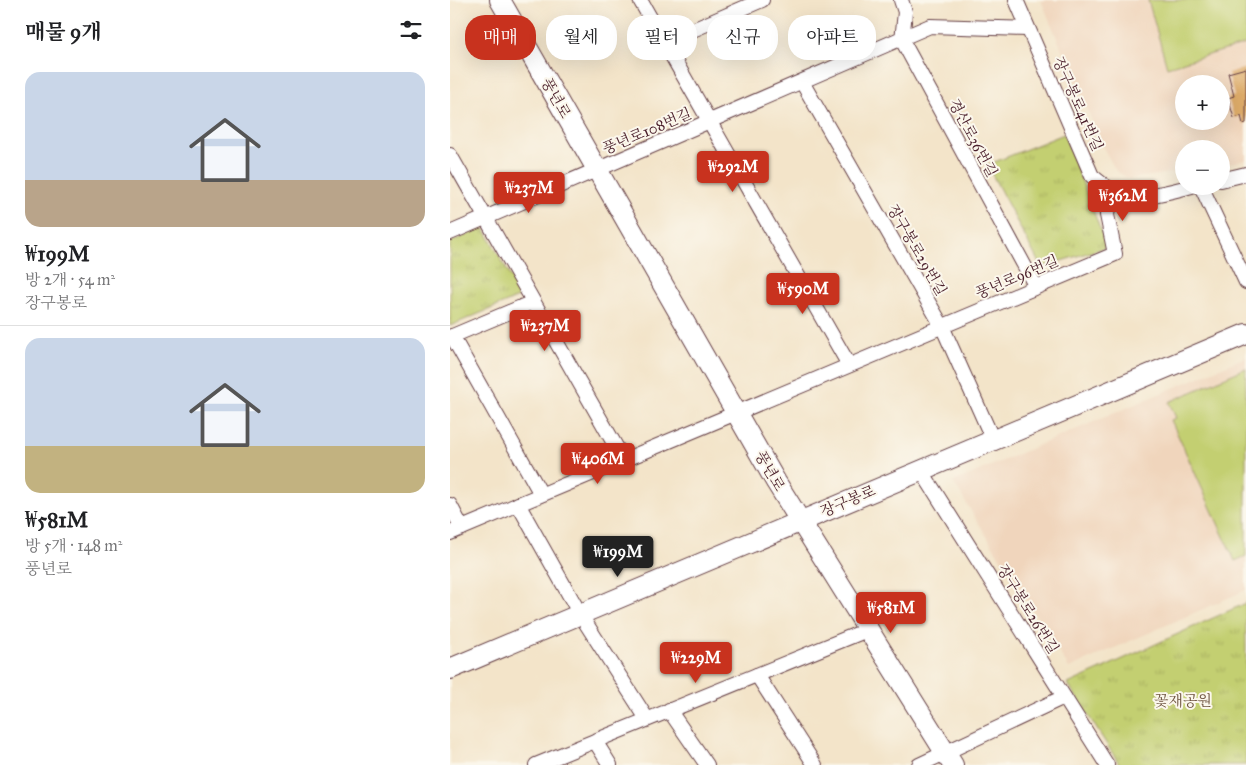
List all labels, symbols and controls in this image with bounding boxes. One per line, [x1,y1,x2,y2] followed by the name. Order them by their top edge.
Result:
[465,15,536,60] chip: 매매
[546,15,617,60] chip: 월세
[627,15,697,60] chip: 필터
[707,15,778,60] chip: 신규
[788,15,876,60] chip: 아파트
[397,16,425,44] icon: filters
[25,19,102,45] text: 매물 9개
[1049,54,1107,154] street label: 장구봉로41번길
[538,75,575,122] street label: 풍년로
[1175,75,1230,195] map controls
[1175,75,1230,130] button: +
[945,96,1001,180] street label: 경산로36번길
[600,104,694,158] street label: 풍년로108번길
[180,105,270,195] icon: home
[1175,140,1230,195] button: −
[698,150,768,193] pin: ₩292M
[708,157,758,176] text: ₩292M
[494,172,564,214] pin: ₩237M
[505,178,553,197] text: ₩237M
[1088,180,1158,222] pin: ₩362M
[1099,186,1147,205] text: ₩362M
[884,201,950,299] street label: 장구봉로29번길
[25,241,90,267] text: ₩199M
[973,251,1061,303] street label: 풍년로96번길
[25,270,115,289] text: 방 2개 · 54 m²
[768,272,838,315] pin: ₩590M
[777,279,829,298] text: ₩590M
[25,293,87,312] text: 장구봉로
[510,310,580,352] pin: ₩237M
[521,316,569,335] text: ₩237M
[180,370,270,460] icon: home
[563,442,633,485] pin: ₩406M
[751,448,789,495] street label: 풍년로
[572,449,624,468] text: ₩406M
[818,481,879,521] street label: 장구봉로
[25,507,88,533] text: ₩581M
[25,536,122,555] text: 방 5개 · 148 m²
[583,536,653,578] pin: ₩199M
[593,542,643,561] text: ₩199M
[25,559,71,578] text: 풍년로
[993,561,1063,657] street label: 장구봉로26번길
[856,592,926,634] pin: ₩581M
[867,598,915,617] text: ₩581M
[661,642,731,684] pin: ₩229M
[671,648,721,667] text: ₩229M
[1154,692,1212,710] park label: 꽃재공원

